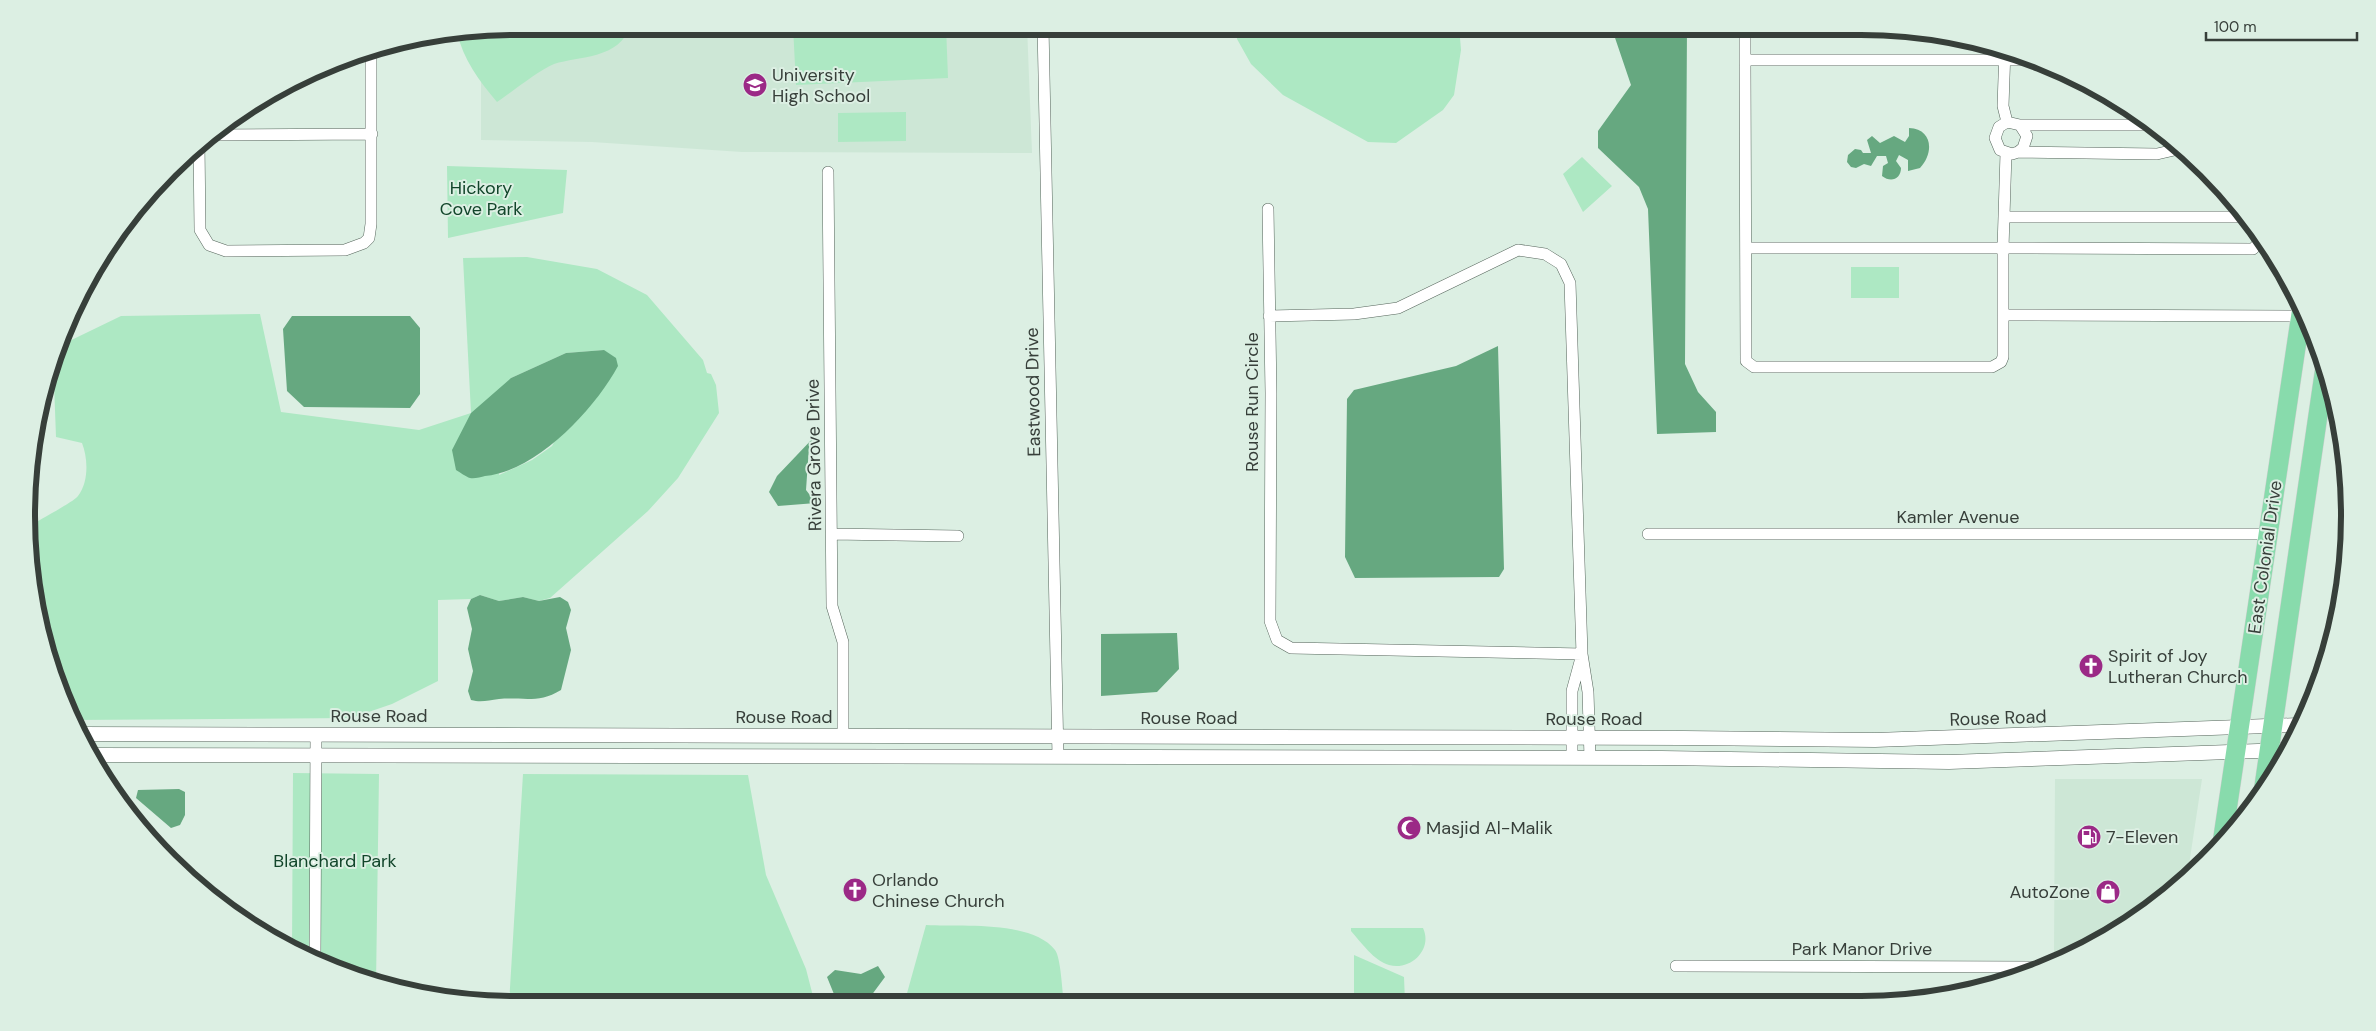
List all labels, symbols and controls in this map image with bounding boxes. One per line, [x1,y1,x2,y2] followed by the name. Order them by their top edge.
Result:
[2206,10,2357,42] scale bar
[2214,17,2257,37] text: 100 m
[772,63,870,108] place label: University High School
[742,72,768,98] school or university icon: University High School
[440,176,522,221] park label: Hickory Cove Park
[1020,327,1046,457] street label: Eastwood Drive
[1240,332,1264,472] street label: Rouse Run Circle
[801,379,827,531] street label: Rivera Grove Drive
[2242,479,2288,635] street label: East Colonial Drive
[1897,505,2019,529] street label: Kamler Avenue
[2108,644,2248,689] place label: Spirit of Joy Lutheran Church
[2078,653,2104,679] church icon: Spirit of Joy Lutheran Church
[330,704,428,728] street label: Rouse Road
[1949,704,2047,732] street label: Rouse Road
[735,705,833,729] street label: Rouse Road
[1140,706,1238,730] street label: Rouse Road
[1545,707,1643,731] street label: Rouse Road
[1396,815,1422,841] mosque icon: Masjid Al-Malik
[1426,816,1553,840] place label: Masjid Al-Malik
[2076,824,2102,850] fuel station icon: 7-Eleven
[2106,825,2178,849] place label: 7-Eleven
[273,849,397,873] park label: Blanchard Park
[872,868,1005,913] place label: Orlando Chinese Church
[842,877,868,903] church icon: Orlando Chinese Church
[2095,879,2121,905] shop icon: AutoZone
[2009,880,2090,904] place label: AutoZone
[1792,937,1932,961] street label: Park Manor Drive

